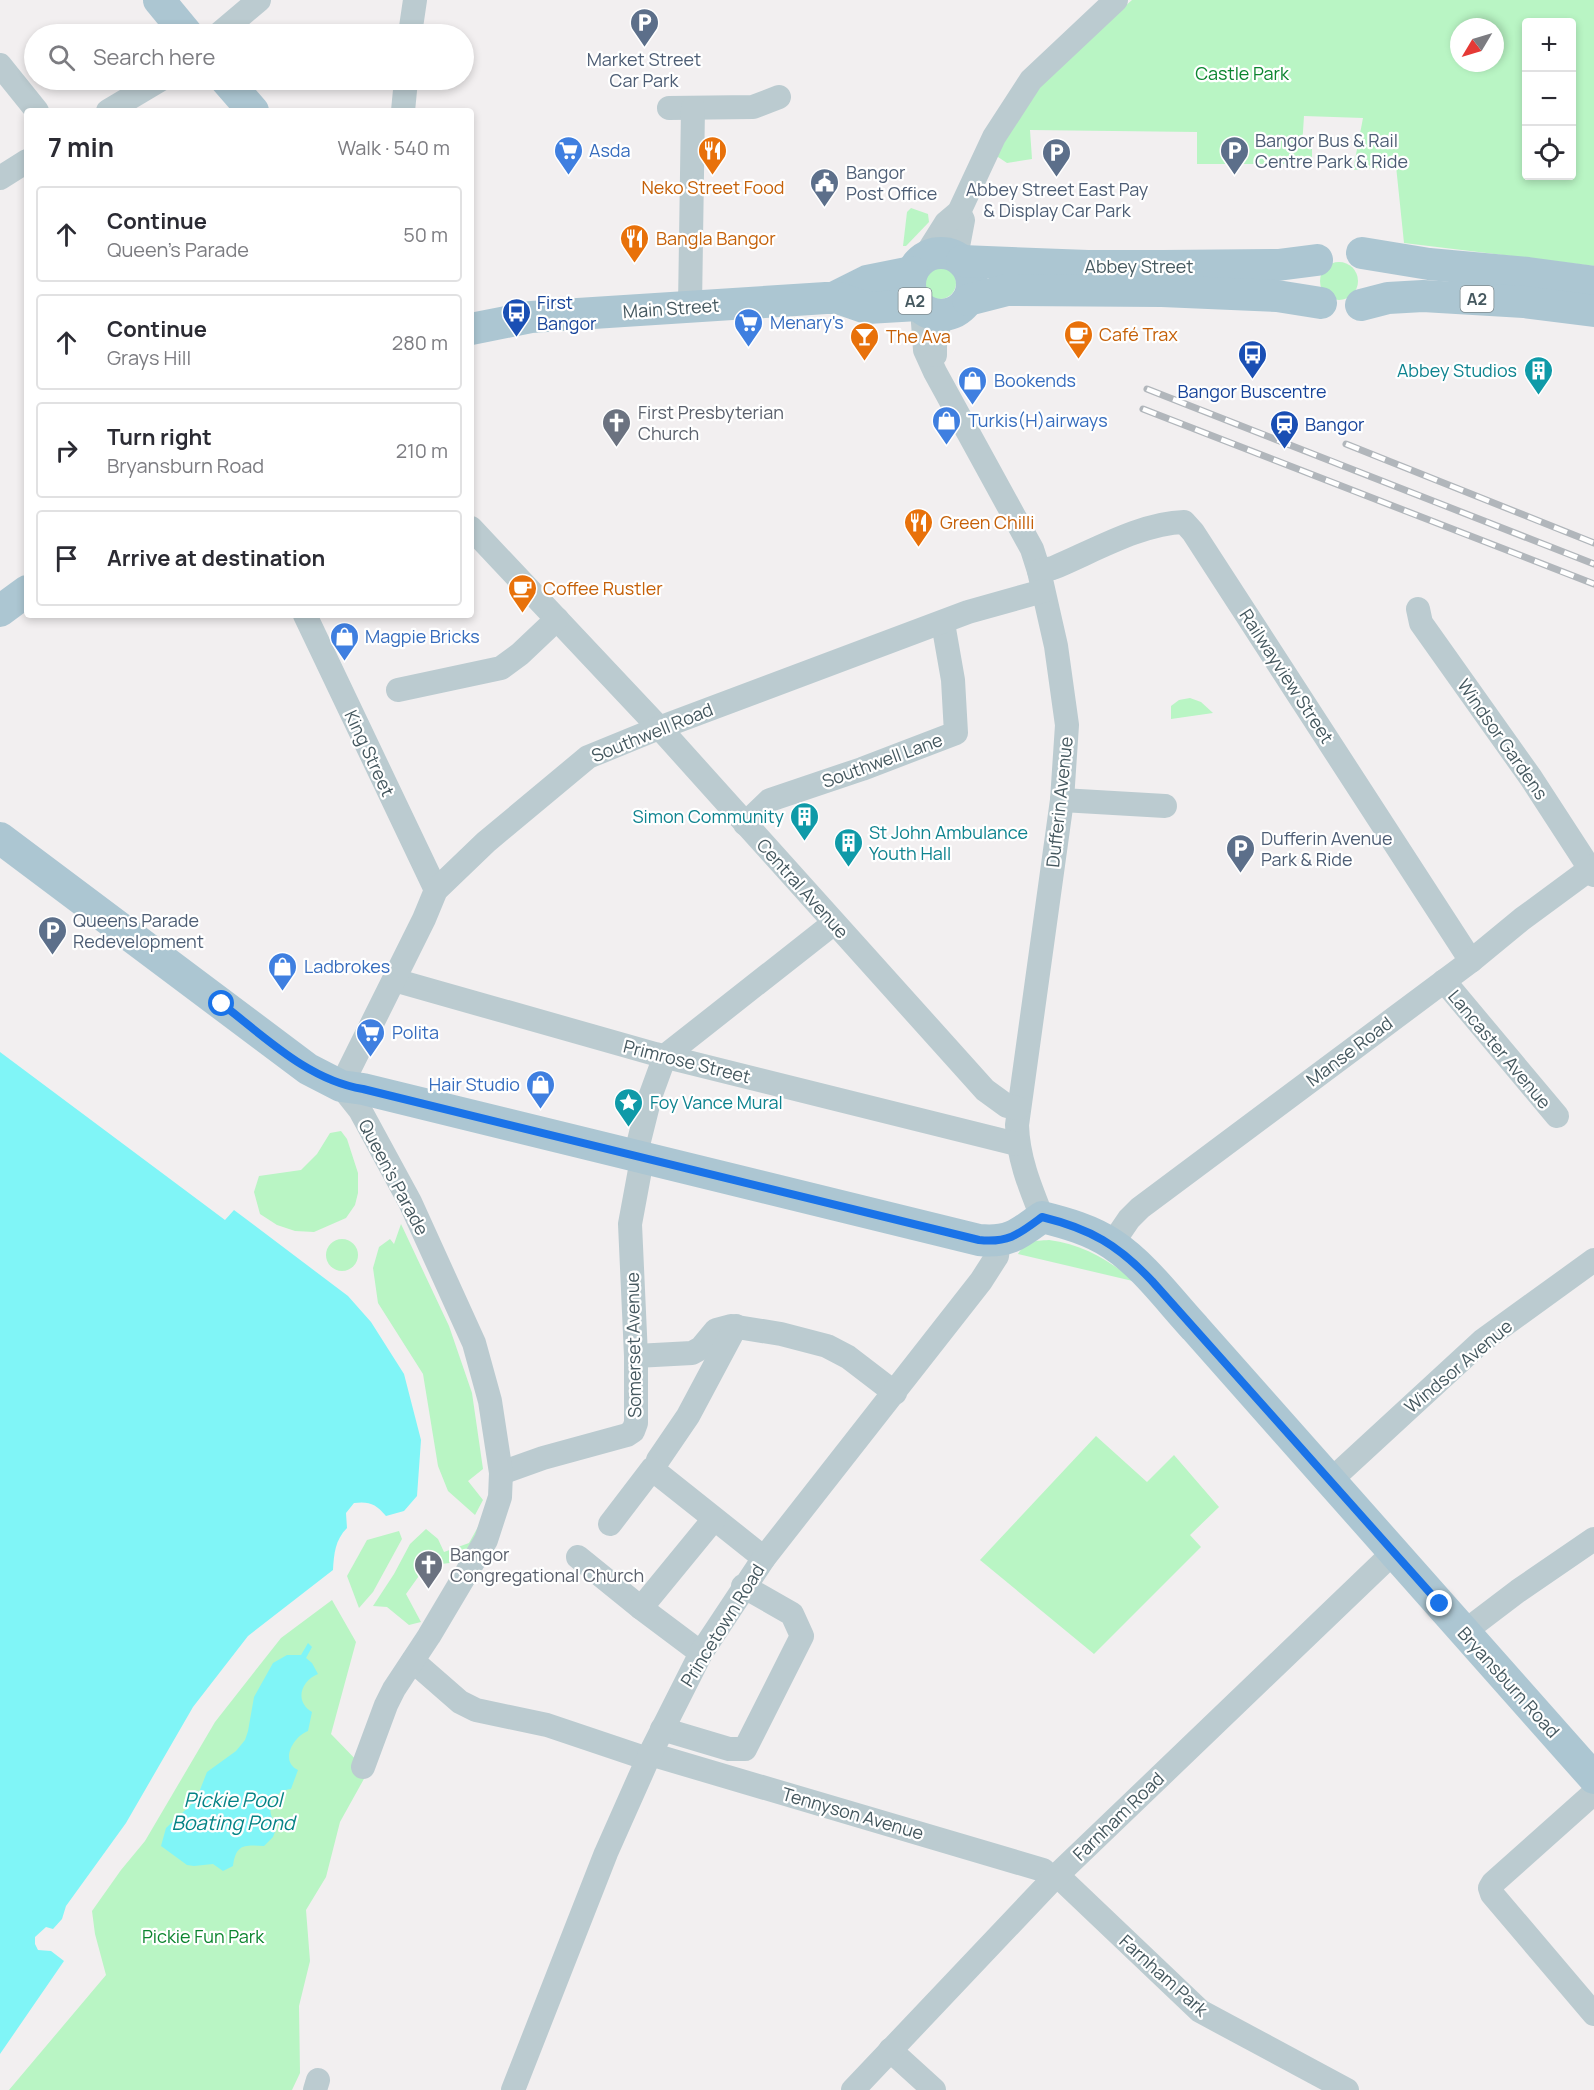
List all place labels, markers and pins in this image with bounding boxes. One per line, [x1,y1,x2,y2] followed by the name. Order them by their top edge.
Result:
[628,6,660,48] parking icon: Market Street Car Park
[587,47,701,92] place label: Market Street Car Park
[1255,128,1408,173] place label: Bangor Bus & Rail Centre Park & Ride
[552,134,584,176] supermarket icon: Asda
[697,134,729,176] restaurant icon: Neko Street Food
[1218,134,1250,176] parking icon: Bangor Bus & Rail Centre Park & Ride
[1041,136,1073,178] parking icon: Abbey Street East Pay & Display Car Park
[589,138,631,162] place label: Asda
[846,160,937,205] place label: Bangor Post Office
[809,166,841,208] public building icon: Bangor Post Office
[641,175,785,199] place label: Neko Street Food
[966,177,1149,222] place label: Abbey Street East Pay & Display Car Park
[619,222,651,264] restaurant icon: Bangla Bangor
[656,226,776,250] place label: Bangla Bangor
[537,290,597,335] place label: First Bangor
[500,296,532,338] bus stop icon: First Bangor
[733,306,765,348] supermarket icon: Menary's
[770,310,844,334] place label: Menary's
[1062,318,1094,360] cafe icon: Café Trax
[849,320,881,362] bar icon: The Ava
[1099,322,1178,346] place label: Café Trax
[886,324,951,348] place label: The Ava
[1236,338,1268,380] bus stop icon: Bangor Buscentre
[1522,354,1554,396] building icon: Abbey Studios
[1397,358,1517,382] place label: Abbey Studios
[957,364,989,406] shop icon: Bookends
[994,368,1076,392] place label: Bookends
[1178,379,1326,403] place label: Bangor Buscentre
[638,400,784,445] place label: First Presbyterian Church
[931,404,963,446] shop icon: Turkis(H)airways
[601,406,633,448] church icon: First Presbyterian Church
[968,408,1108,432] place label: Turkis(H)airways
[1268,408,1300,450] station icon: Bangor
[1305,412,1365,436] place label: Bangor
[903,506,935,548] restaurant icon: Green Chilli
[940,510,1034,534] place label: Green Chilli
[506,572,538,614] cafe icon: Coffee Rustler
[543,576,663,600] place label: Coffee Rustler
[328,620,360,662] shop icon: Magpie Bricks
[365,624,480,648] place label: Magpie Bricks
[789,800,821,842] building icon: Simon Community
[632,804,784,828] place label: Simon Community
[869,820,1028,865] place label: St John Ambulance Youth Hall
[832,826,864,868] building icon: St John Ambulance Youth Hall
[1261,826,1392,871] place label: Dufferin Avenue Park & Ride
[1224,832,1256,874] parking icon: Dufferin Avenue Park & Ride
[73,908,204,953] place label: Queens Parade Redevelopment
[36,914,68,956] parking icon: Queens Parade Redevelopment
[267,950,299,992] shop icon: Ladbrokes
[304,954,390,978] place label: Ladbrokes
[355,1016,387,1058] supermarket icon: Polita
[392,1020,439,1044] place label: Polita
[525,1068,557,1110] shop icon: Hair Studio
[429,1072,520,1096] place label: Hair Studio
[613,1086,645,1128] place icon: Foy Vance Mural
[650,1090,783,1114] place label: Foy Vance Mural
[450,1542,644,1587] place label: Bangor Congregational Church
[413,1548,445,1590] church icon: Bangor Congregational Church

